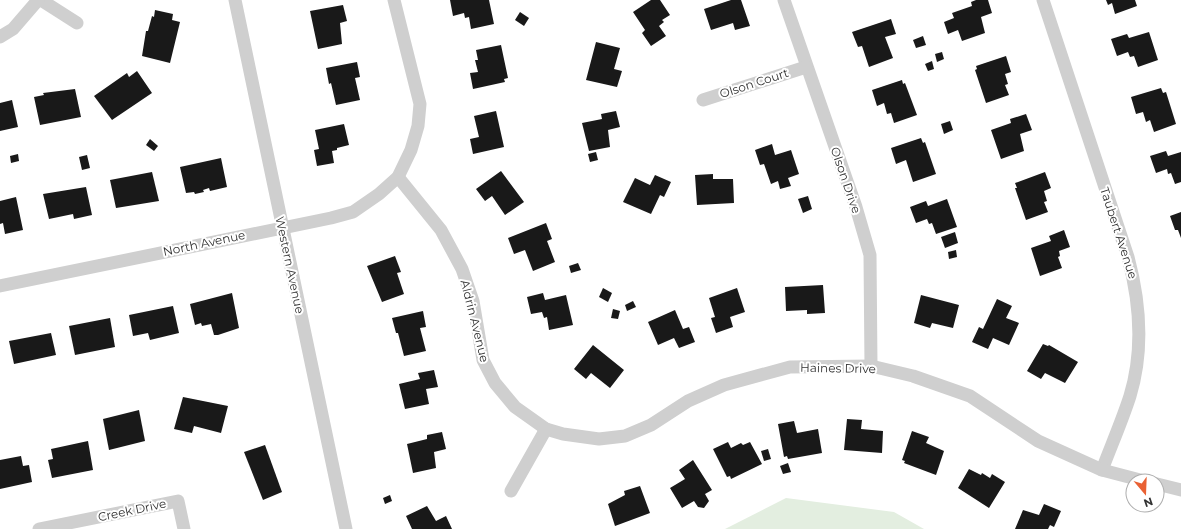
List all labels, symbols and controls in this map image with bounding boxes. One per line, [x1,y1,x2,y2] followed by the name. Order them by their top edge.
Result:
[718,65,790,101] street label: Olson Court
[828,145,864,215] street label: Olson Drive
[1097,185,1141,281] street label: Taubert Avenue
[272,215,308,315] street label: Western Avenue
[162,227,246,259] street label: North Avenue
[458,278,492,364] street label: Aldrin Avenue
[800,360,876,376] street label: Haines Drive
[1125,473,1165,513] north arrow
[1142,494,1155,511] text: N
[96,495,168,525] street label: Creek Drive

